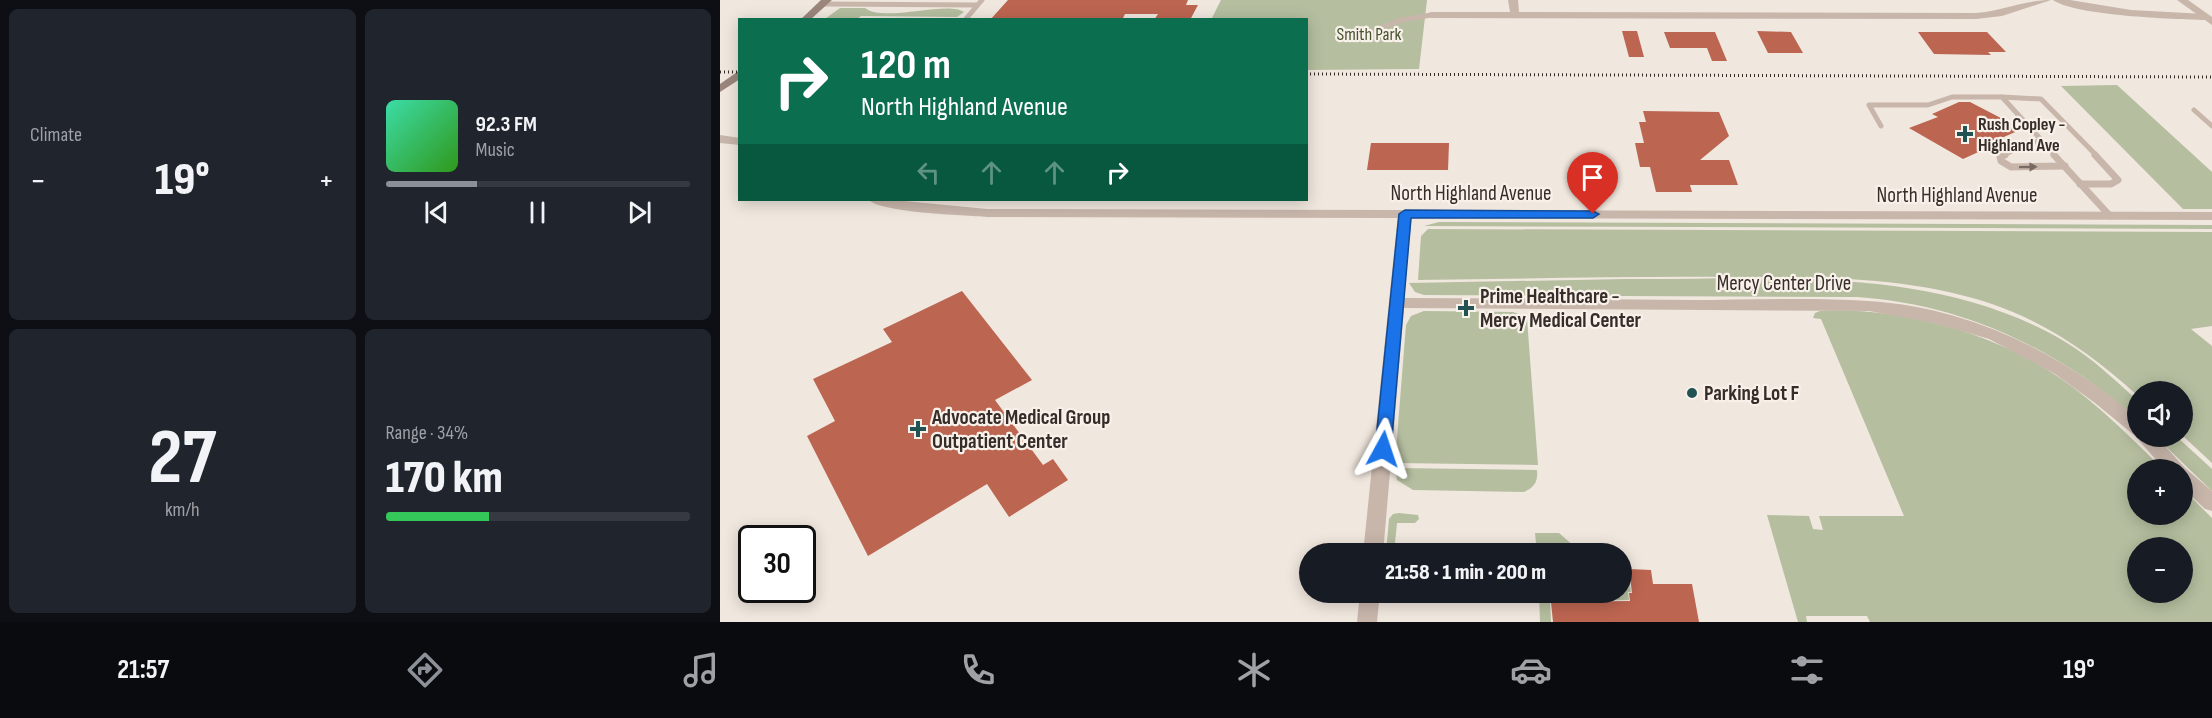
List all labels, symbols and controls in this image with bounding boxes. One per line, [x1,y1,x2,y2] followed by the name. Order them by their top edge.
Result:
[1337,24,1402,45] park label: Smith Park
[861,40,951,91] text: 120 m
[762,42,840,120] icon: right
[861,91,1068,123] text: North Highland Avenue
[476,111,537,138] text: 92.3 FM
[1978,114,2066,156] place label: Rush Copley - Highland Ave
[30,123,82,147] text: Climate
[1956,125,1974,143] marker: Rush Copley - Highland Ave
[476,138,515,162] text: Music
[1567,152,1618,214] pin
[155,153,210,208] text: 19°
[912,156,945,189] icon: left
[975,156,1008,189] icon: ahead
[1038,156,1071,189] icon: ahead
[1101,156,1134,189] icon: right
[30,161,46,201] text: −
[318,161,335,201] text: +
[1576,161,1609,194] icon: arrive
[2019,162,2038,172] one-way arrow
[1391,181,1551,206] street label: North Highland Avenue
[1877,183,2037,208] street label: North Highland Avenue
[420,196,453,229] icon: previous
[521,196,554,229] icon: pause
[623,196,656,229] icon: next
[1717,271,1851,296] street label: Mercy Center Drive
[1480,284,1642,333] place label: Prime Healthcare - Mercy Medical Center
[1457,299,1475,317] marker: Prime Healthcare - Mercy Medical Center
[1704,381,1799,406] place label: Parking Lot F
[2127,381,2193,603] map controls
[2127,381,2193,447] button: sound
[1685,386,1699,400] marker: Parking Lot F
[931,405,1110,454] place label: Advocate Medical Group Outpatient Center
[148,412,216,505] text: 27
[1351,417,1415,481] position arrow
[909,420,927,438] marker: Advocate Medical Group Outpatient Center
[386,421,468,445] text: Range · 34%
[386,451,503,506] text: 170 km
[2127,459,2193,525] button: +
[165,498,200,522] text: km/h
[738,525,816,603] speed limit sign: 30
[2127,537,2193,603] button: −
[1385,559,1546,586] text: 21:58 · 1 min · 200 m
[404,649,446,691] icon: directions
[680,649,722,691] icon: music
[957,649,999,691] icon: phone
[1233,649,1275,691] icon: climate
[1510,649,1552,691] icon: car
[1786,649,1828,691] icon: filters
[117,654,169,686] text: 21:57
[2063,654,2095,686] text: 19°

